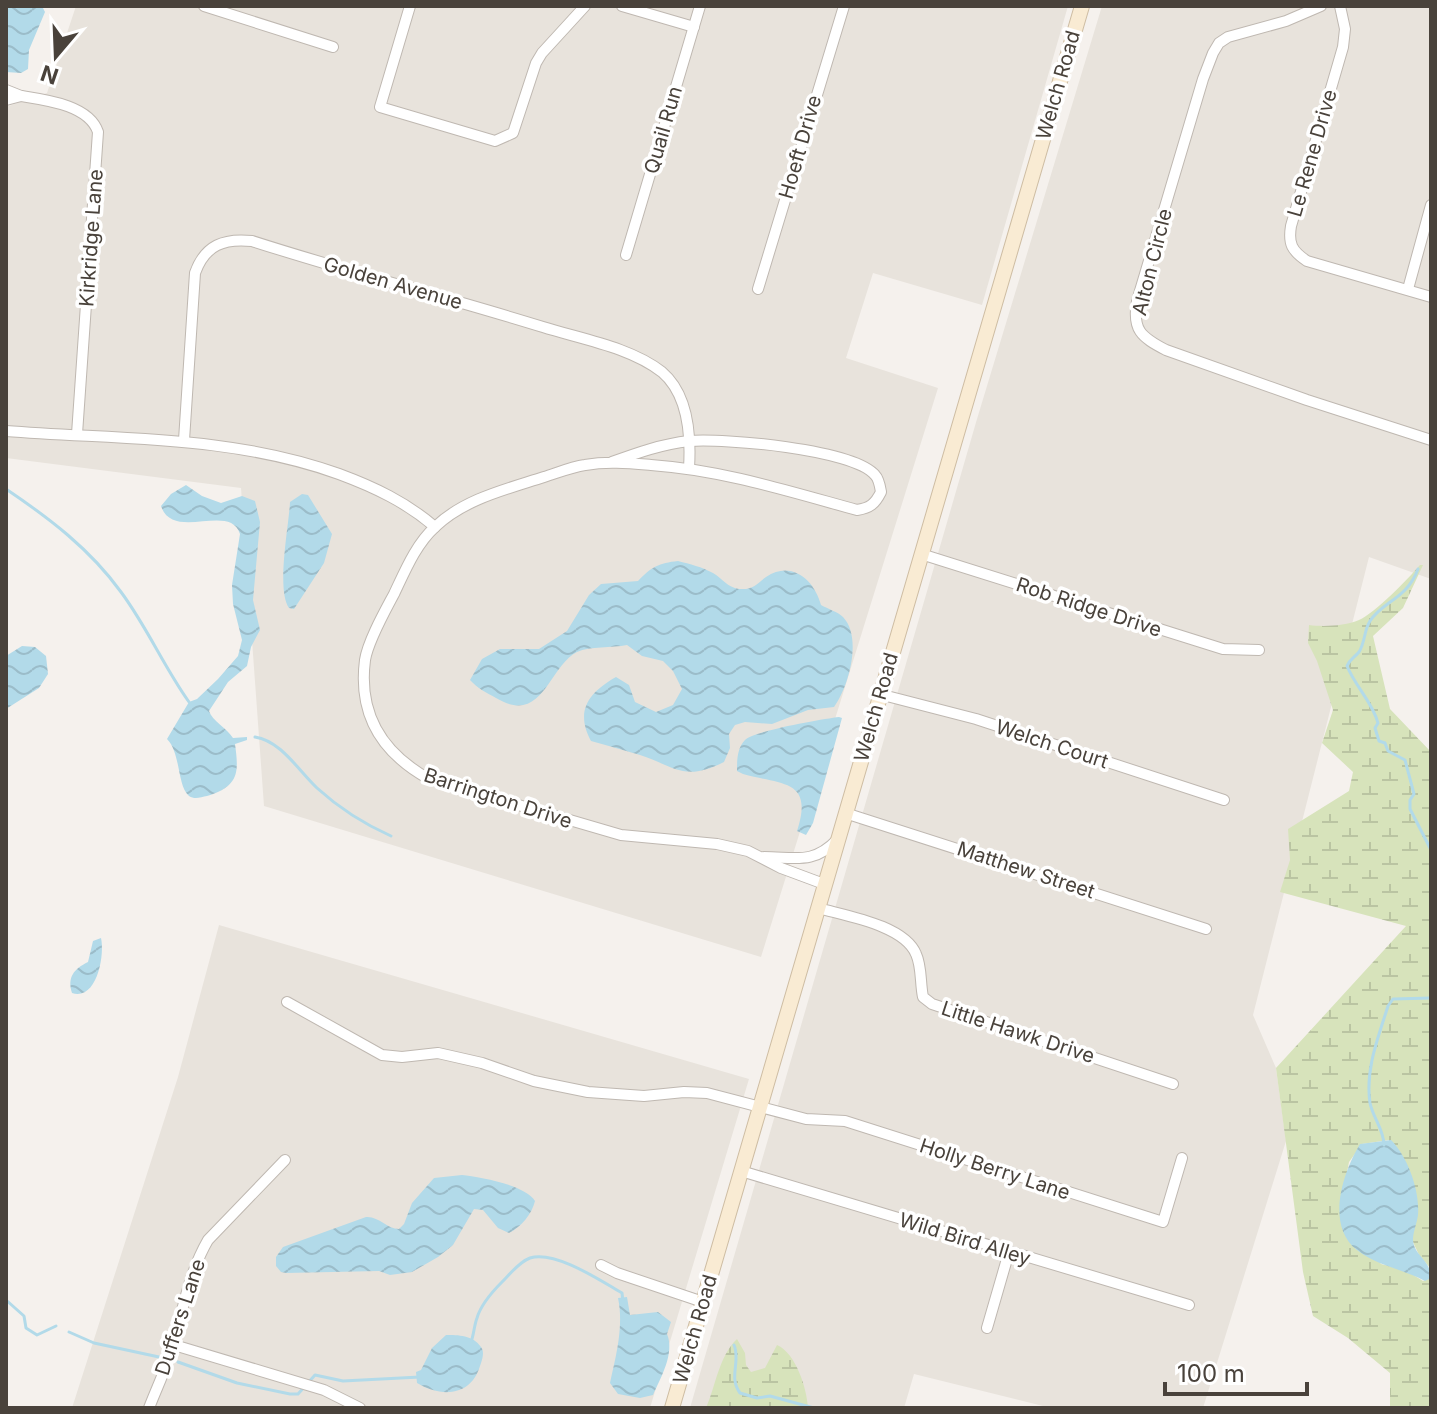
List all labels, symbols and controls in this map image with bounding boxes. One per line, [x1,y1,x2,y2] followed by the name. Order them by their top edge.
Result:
[16,16,96,96] north arrow
[1031,28,1085,142] street label: Welch Road
[37,60,62,90] text: N
[639,83,687,177] street label: Quail Run
[1282,86,1342,220] street label: Le Rene Drive
[774,92,826,202] street label: Hoeft Drive
[74,168,108,308] street label: Kirkridge Lane
[1127,206,1177,318] street label: Alton Circle
[321,252,465,314] street label: Golden Avenue
[1013,572,1165,642] street label: Rob Ridge Drive
[849,650,903,764] street label: Welch Road
[993,715,1112,774] street label: Welch Court
[421,763,575,833] street label: Barrington Drive
[954,836,1098,904] street label: Matthew Street
[938,996,1098,1068] street label: Little Hawk Drive
[917,1133,1073,1205] street label: Holly Berry Lane
[896,1208,1034,1270] street label: Wild Bird Alley
[150,1256,210,1378] street label: Duffers Lane
[668,1272,722,1386] street label: Welch Road
[1165,1346,1307,1396] scale bar
[1177,1359,1245,1388] text: 100 m

